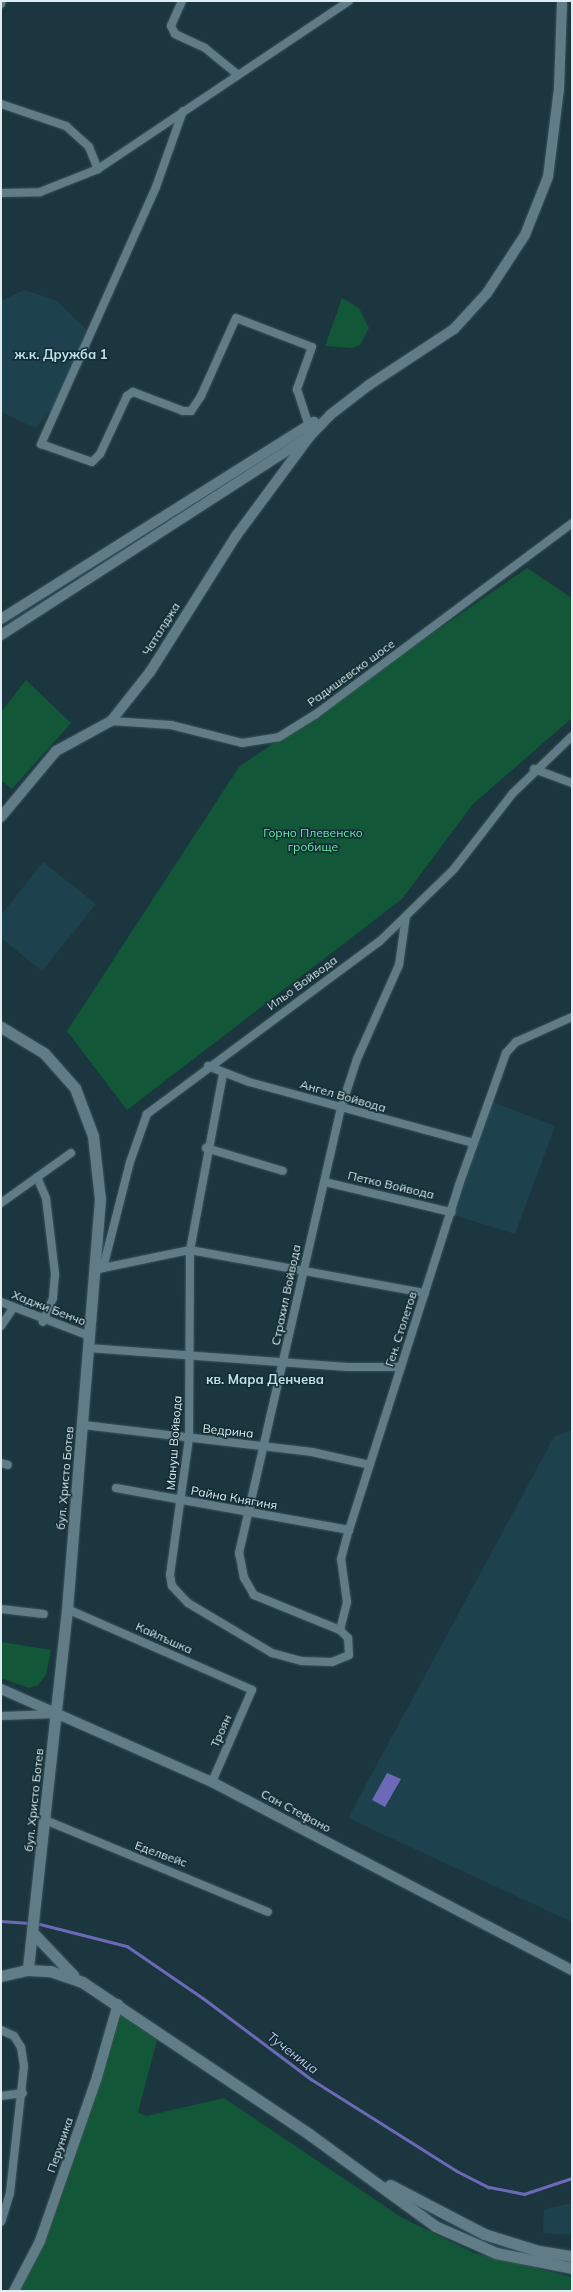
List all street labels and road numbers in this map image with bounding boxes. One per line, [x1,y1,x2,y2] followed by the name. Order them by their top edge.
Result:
[139,600,183,658] street label: Чаталджа
[304,636,398,710] street label: Радишевско шосе
[264,953,340,1013] street label: Ильо Войвода
[298,1077,388,1115] street label: Ангел Войвода
[346,1168,436,1202] street label: Петко Войвода
[268,1243,304,1347] street label: Страхил Войвода
[10,1287,88,1329] street label: Хаджи Бенчо
[382,1290,420,1368] street label: Ген. Столетов
[164,1395,184,1491] street label: Мануш Войвода
[202,1421,254,1441] street label: Ведрина
[53,1426,77,1530] street label: бул. Христо Ботев
[190,1483,278,1513] street label: Райна Княгиня
[133,1619,195,1657] street label: Кайлъшка
[207,1712,235,1750] street label: Троян
[21,1748,47,1852] street label: бул. Христо Ботев
[259,1787,333,1835] street label: Сан Стефано
[133,1838,189,1870] street label: Еделвейс
[44,2115,76,2175] street label: Перуника

